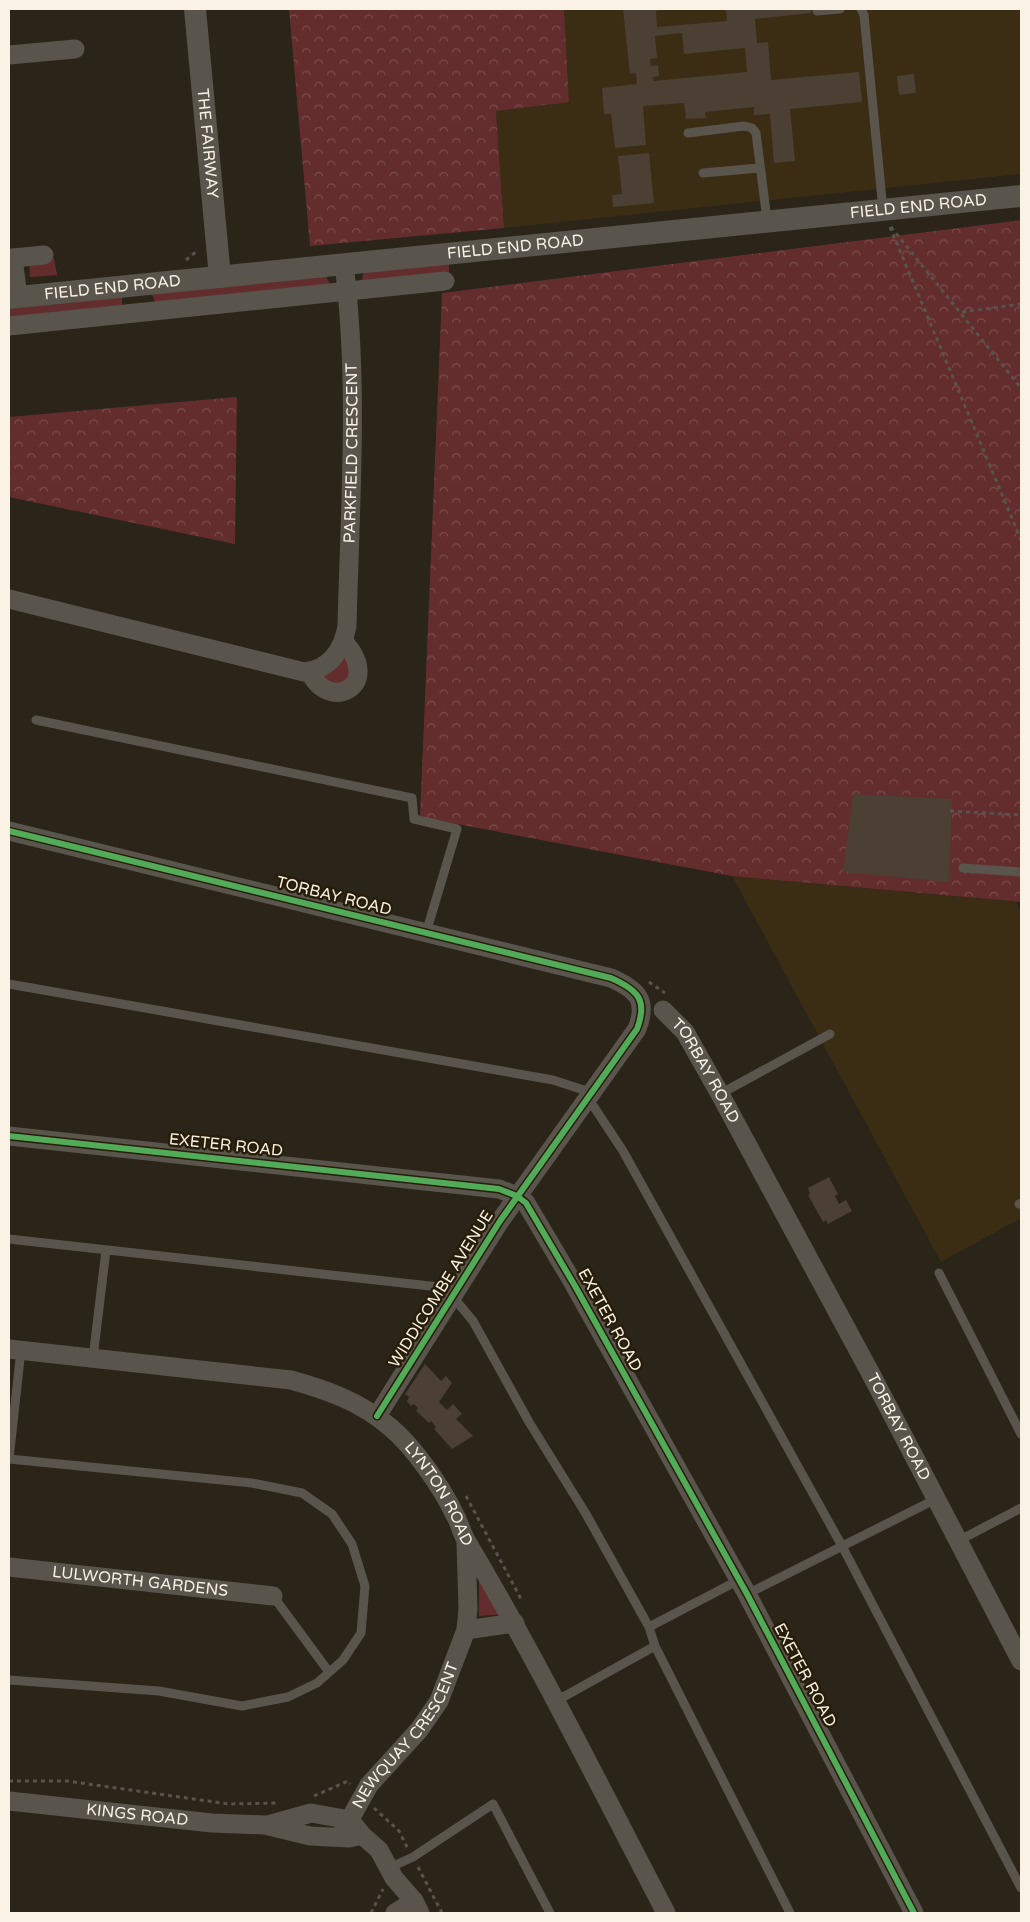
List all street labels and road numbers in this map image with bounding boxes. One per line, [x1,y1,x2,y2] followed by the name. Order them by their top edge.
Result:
[192,87,223,199] street label: THE FAIRWAY
[849,190,988,223] street label: FIELD END ROAD
[446,230,585,264] street label: FIELD END ROAD
[43,271,182,304] street label: FIELD END ROAD
[340,362,362,544] street label: PARKFIELD CRESCENT
[274,872,394,920] street label: TORBAY ROAD
[667,1014,744,1127] street label: TORBAY ROAD
[168,1129,284,1161] street label: EXETER ROAD
[384,1207,498,1371] street label: WIDDICOMBE AVENUE
[573,1265,647,1375] street label: EXETER ROAD
[862,1370,935,1484] street label: TORBAY ROAD
[400,1438,477,1550] street label: LYNTON ROAD
[51,1562,229,1601] street label: LULWORTH GARDENS
[769,1620,841,1730] street label: EXETER ROAD
[348,1659,463,1812] street label: NEWQUAY CRESCENT
[85,1799,189,1830] street label: KINGS ROAD

